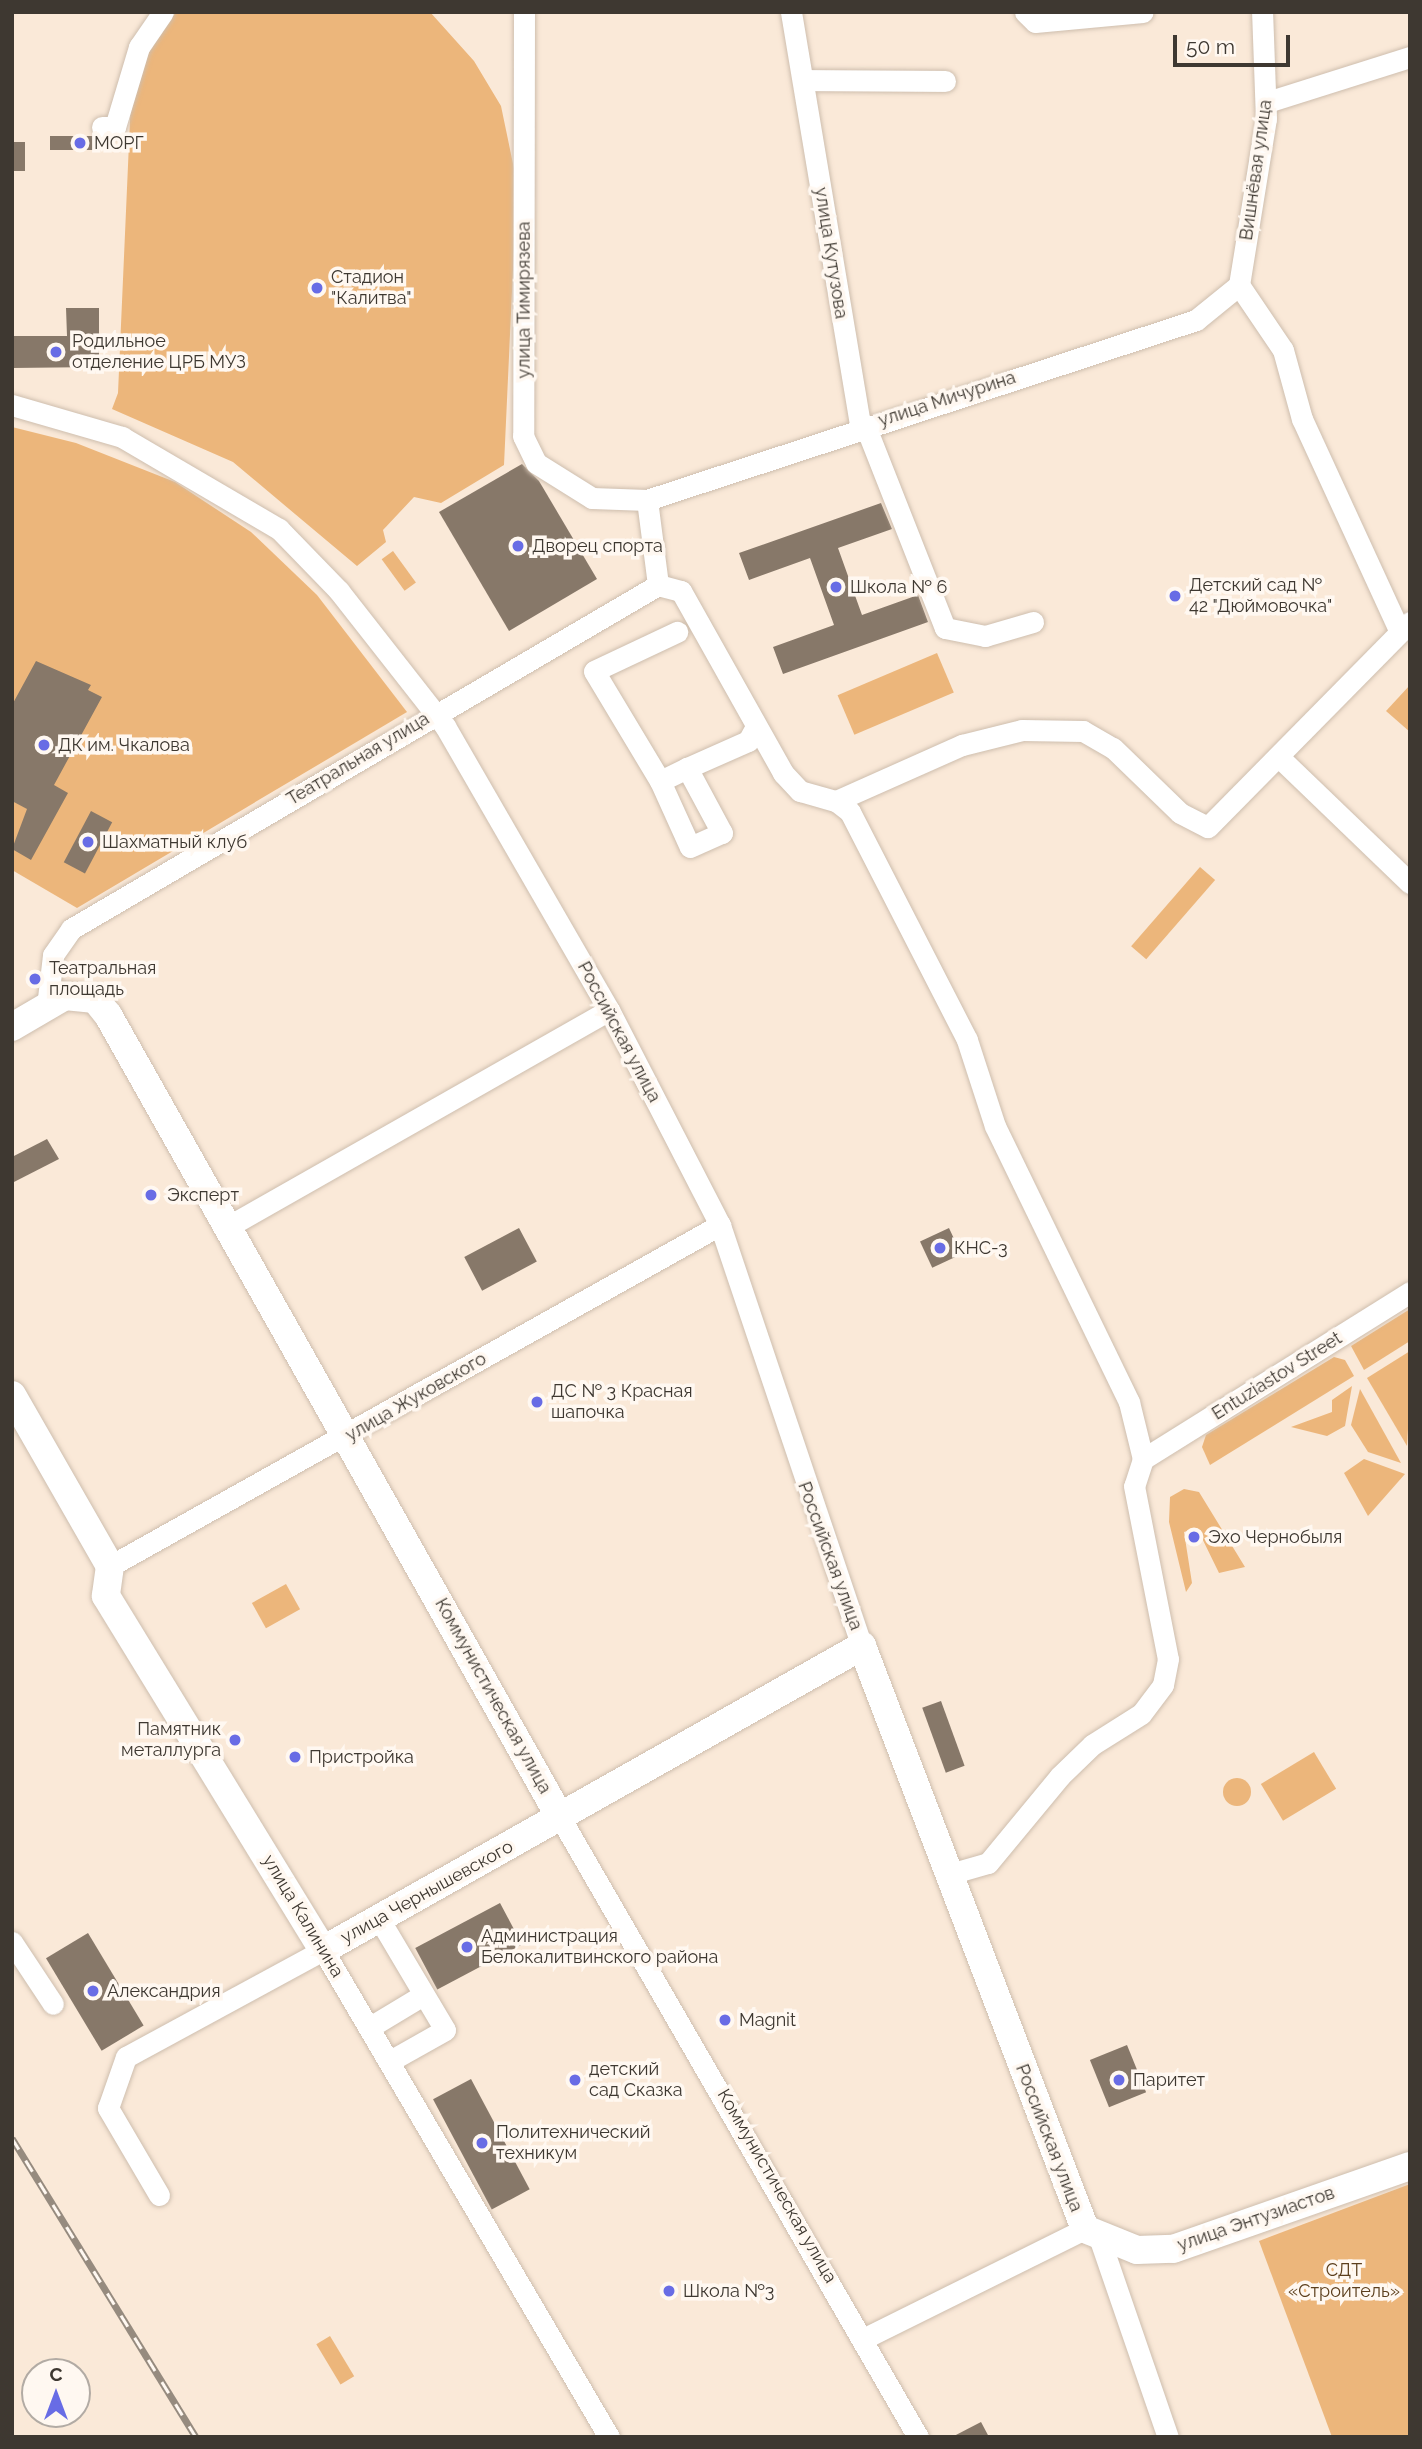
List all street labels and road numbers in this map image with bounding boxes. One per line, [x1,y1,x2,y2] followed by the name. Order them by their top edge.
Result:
[1235,98,1277,242] street label: Вишнёвая улица
[810,186,852,320] street label: улица Кутузова
[513,221,535,379] street label: улица Тимирязева
[876,367,1018,431] street label: улица Мичурина
[283,708,433,810] street label: Театральная улица
[573,958,665,1106] street label: Российская улица
[1208,1327,1346,1425] street label: Entuziastov Street
[342,1348,490,1446] street label: улица Жуковского
[793,1479,867,1633] street label: Российская улица
[430,1594,556,1798] street label: Коммунистическая улица
[337,1836,517,1948] street label: улица Чернышевского
[258,1851,348,1981] street label: улица Калинина
[1011,2061,1087,2215] street label: Российская улица
[712,2085,842,2287] street label: Коммунистическая улица
[1175,2182,1337,2256] street label: улица Энтузиастов

